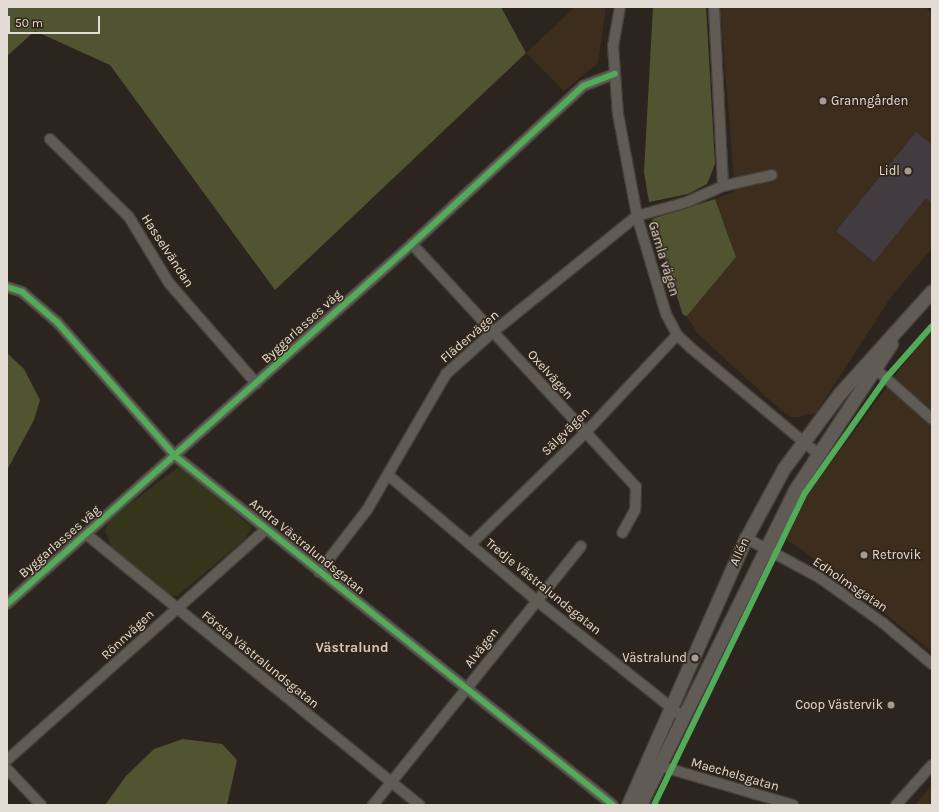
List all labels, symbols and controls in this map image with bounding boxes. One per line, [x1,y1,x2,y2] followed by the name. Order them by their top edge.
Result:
[10,8,102,34] scale bar
[15,16,43,30] text: 50 m
[831,93,908,109] place label: Granngården
[818,96,828,106] marker: Granngården
[879,163,900,179] place label: Lidl
[903,166,913,176] marker: Lidl
[138,212,196,290] street label: Hasselvändan
[644,220,682,298] street label: Gamla vägen
[259,287,345,367] street label: Byggarlasses väg
[438,307,502,367] street label: Flädervägen
[524,347,576,403] street label: Oxelvägen
[539,405,593,459] street label: Sälgvägen
[246,496,368,598] street label: Andra Västralundsgatan
[16,502,104,582] street label: Byggarlasses väg
[727,535,753,569] street label: Allén
[482,536,604,638] street label: Tredje Västralundsgatan
[872,547,921,563] place label: Retrovik
[859,550,869,560] marker: Retrovik
[810,554,890,616] street label: Edholmsgatan
[98,607,158,663] street label: Rönnvägen
[198,608,322,712] street label: Första Västralundsgatan
[461,625,503,671] street label: Alvägen
[315,640,389,656] district label: Västralund
[622,650,687,666] place label: Västralund
[690,653,700,663] marker: Västralund
[795,697,883,713] place label: Coop Västervik
[886,700,896,710] marker: Coop Västervik
[689,755,781,795] street label: Maechelsgatan

